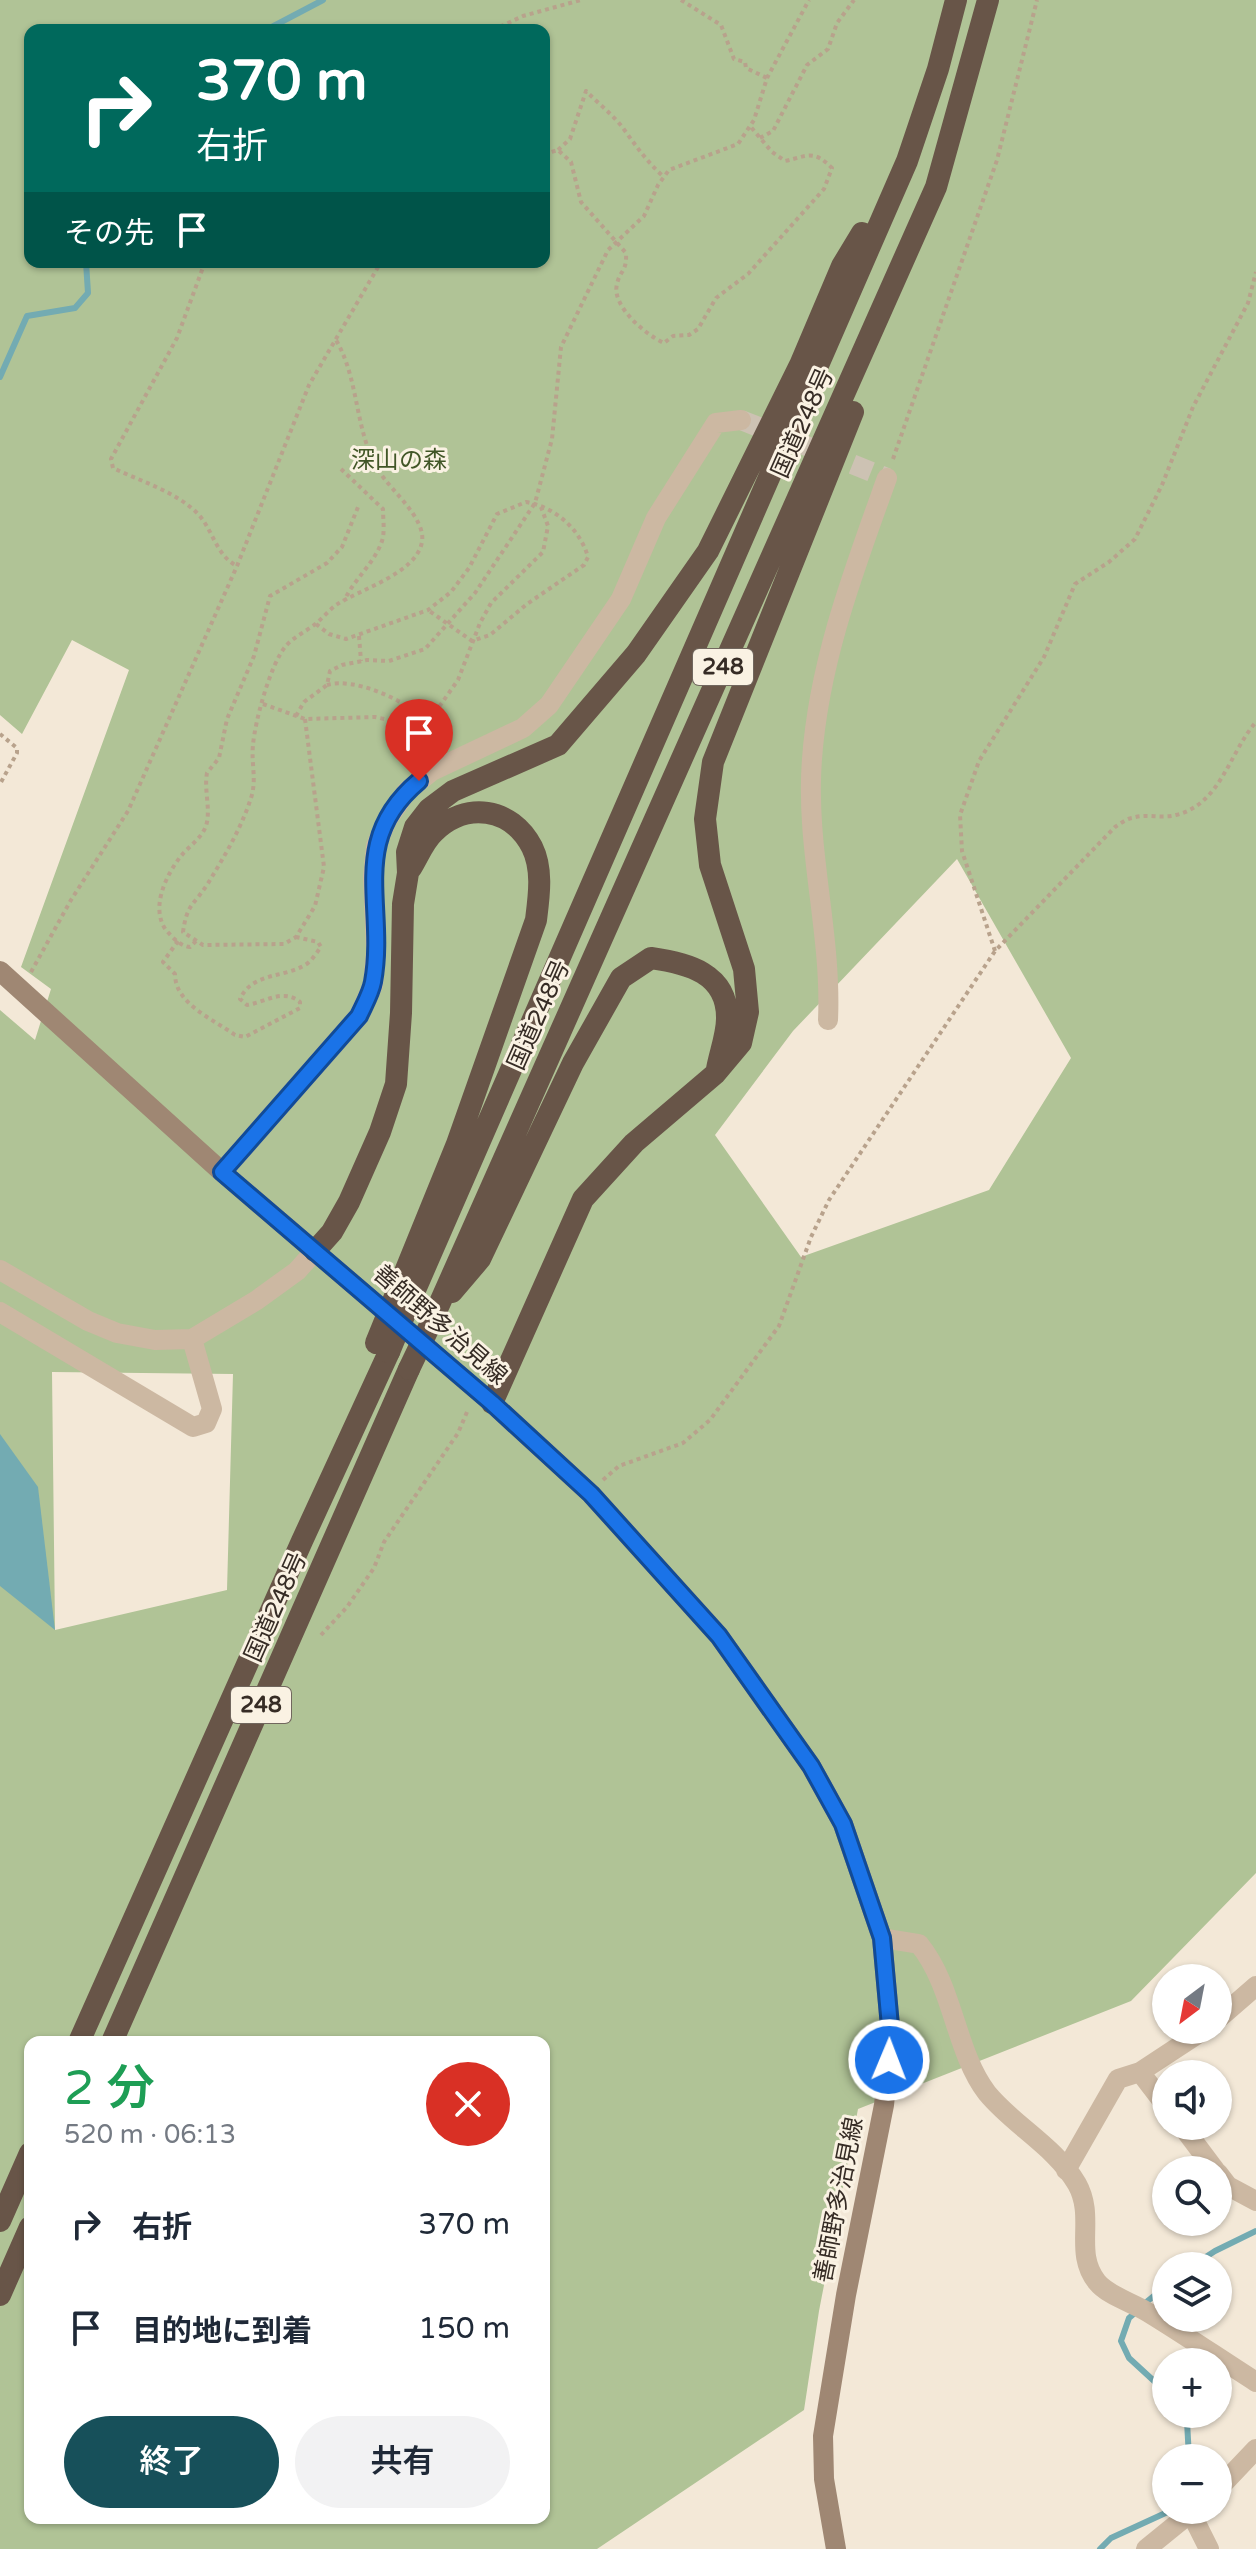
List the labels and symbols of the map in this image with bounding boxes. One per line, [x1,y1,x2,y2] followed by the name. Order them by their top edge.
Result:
[766,364,840,482] street label: 国道248号
[351,446,447,475] park label: 深山の森
[693,649,753,685] road number: 248
[385,699,453,781] pin
[502,956,576,1074] street label: 国道248号
[367,1259,513,1391] street label: 善師野多治見線
[239,1548,313,1666] street label: 国道248号
[231,1687,291,1723] road number: 248
[1152,1964,1232,2044] north arrow
[847,2018,931,2102] position arrow
[809,2115,869,2285] street label: 善師野多治見線

